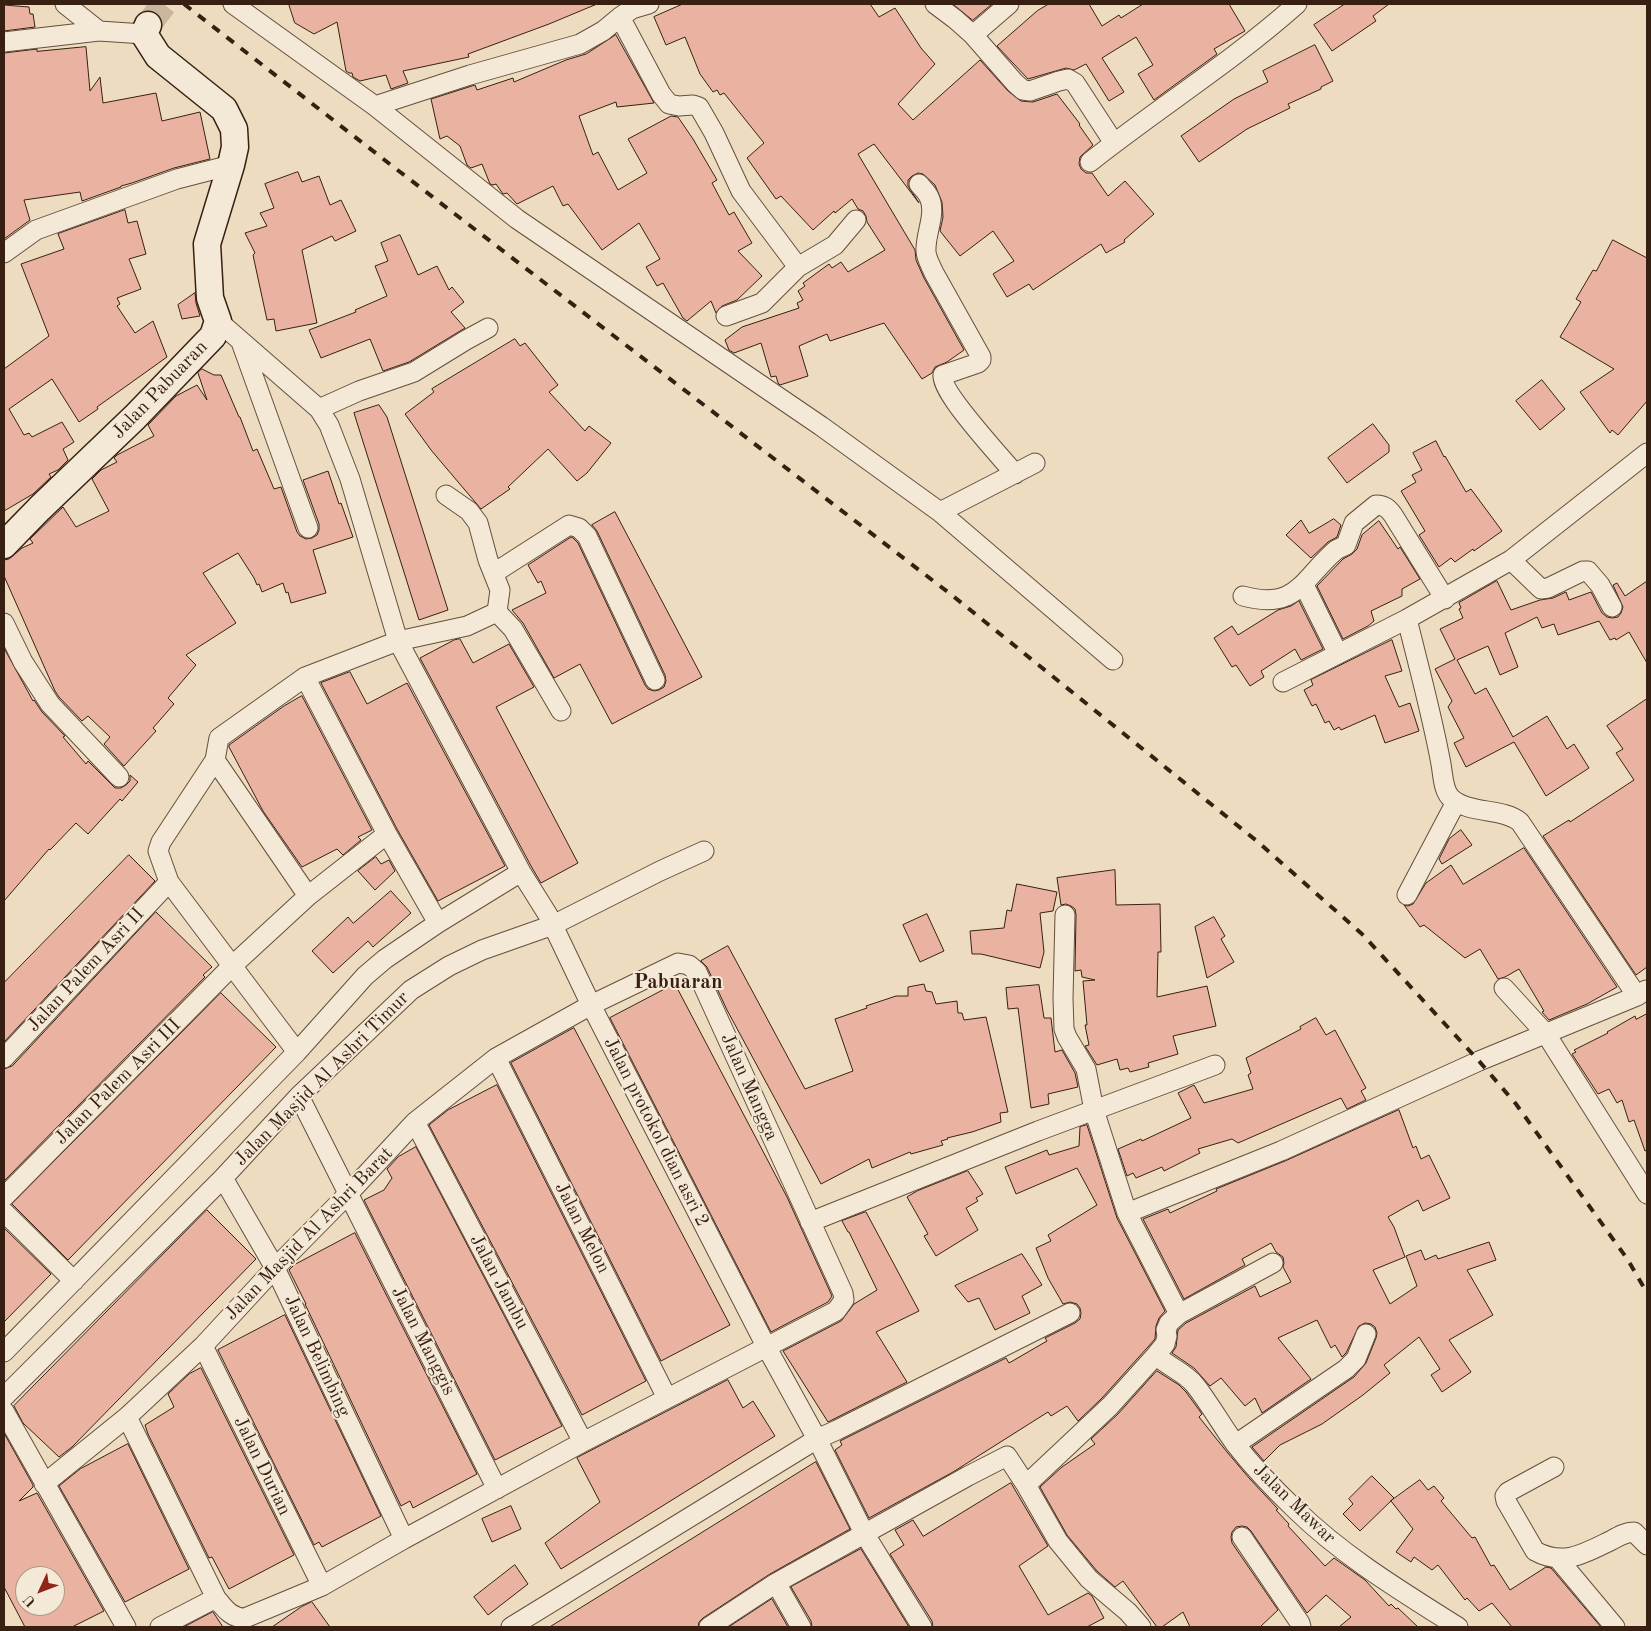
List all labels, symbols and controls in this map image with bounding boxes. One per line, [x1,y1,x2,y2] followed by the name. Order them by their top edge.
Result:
[107,336,213,444] street label: Jalan Pabuaran
[23,903,149,1037] street label: Jalan Palem Asri II
[633,969,723,995] district label: Pabuaran
[230,987,414,1171] street label: Jalan Masjid Al Ashri Timur
[50,1014,186,1150] street label: Jalan Palem Asri III
[715,1030,783,1144] street label: Jalan Mangga
[598,1033,714,1231] street label: Jalan protokol dian asri 2
[220,1143,398,1325] street label: Jalan Masjid Al Ashri Barat
[549,1179,615,1277] street label: Jalan Melon
[464,1231,534,1333] street label: Jalan Jambu
[386,1283,460,1399] street label: Jalan Manggis
[279,1291,355,1421] street label: Jalan Belimbing
[228,1413,296,1519] street label: Jalan Durian
[1248,1459,1340,1549] street label: Jalan Mawar
[15,1566,65,1616] north arrow
[21,1592,39,1609] text: U

